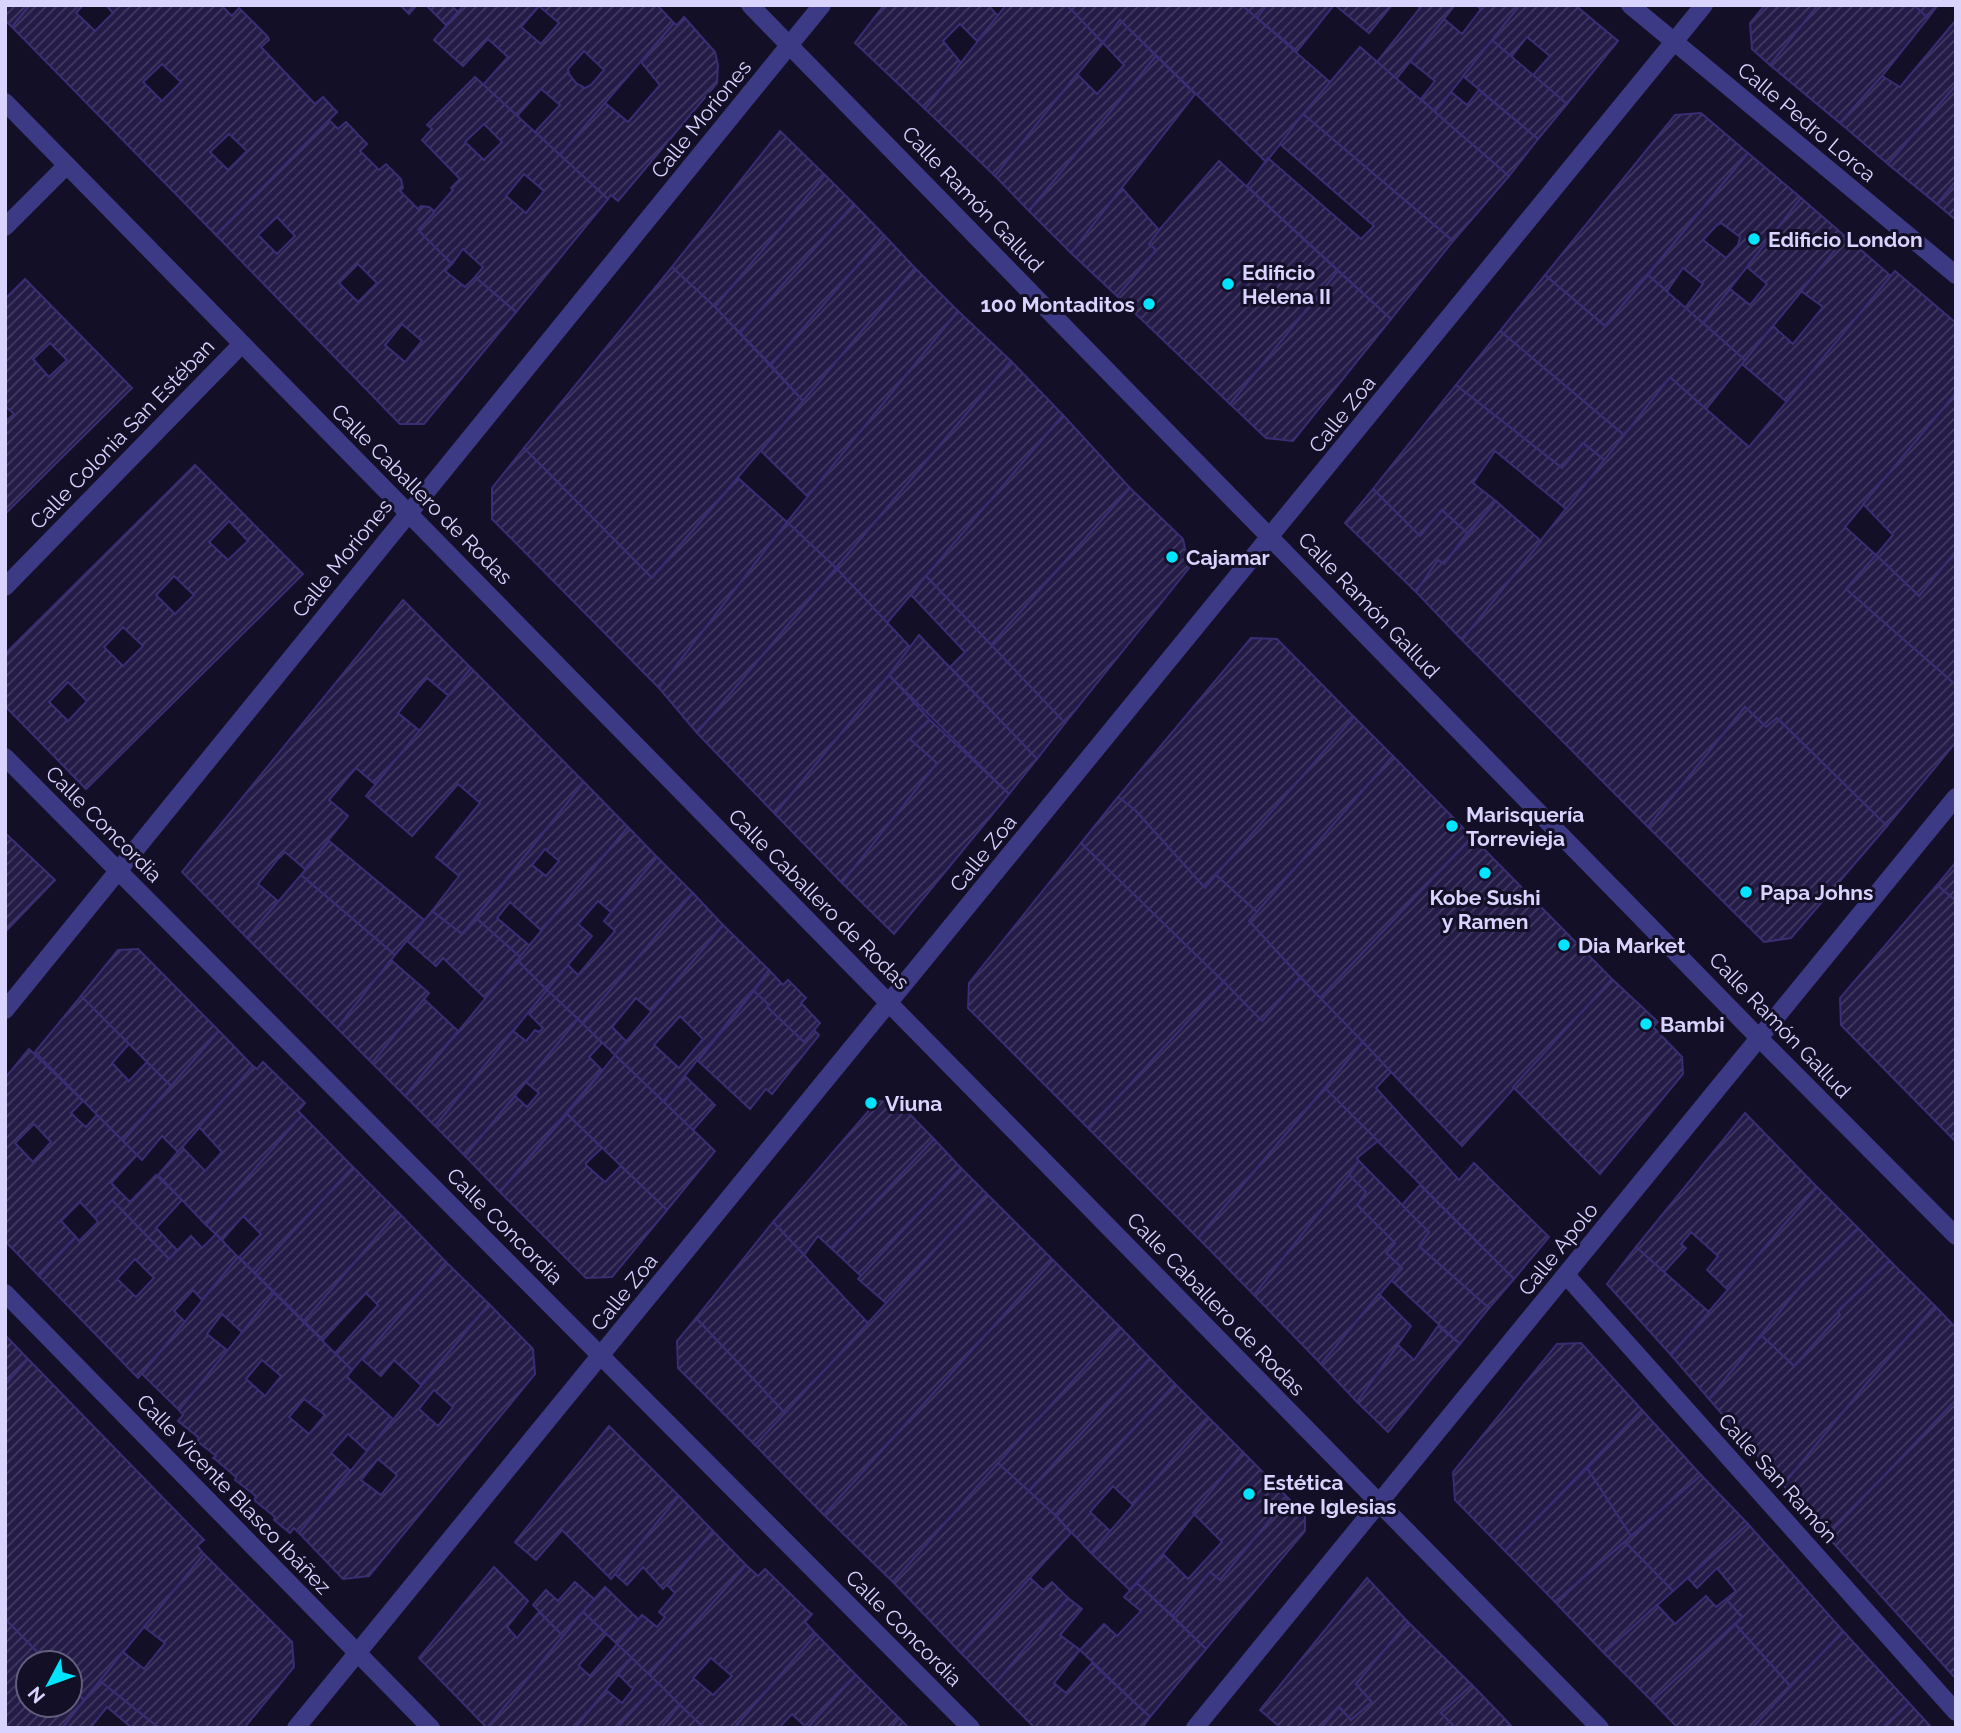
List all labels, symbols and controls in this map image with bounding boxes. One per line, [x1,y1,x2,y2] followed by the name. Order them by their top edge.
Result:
[646,55,756,183] street label: Calle Moriones
[1733,57,1881,187] street label: Calle Pedro Lorca
[897,121,1049,277] street label: Calle Ramón Gallud
[1768,227,1923,252] place label: Edificio London
[1746,231,1762,247] marker: Edificio London
[1242,260,1331,309] place label: Edificio Helena II
[1220,276,1236,292] marker: Edificio Helena II
[980,292,1135,317] place label: 100 Montaditos
[1141,296,1157,312] marker: 100 Montaditos
[25,334,219,534] street label: Calle Colonia San Estéban
[1303,370,1381,458] street label: Calle Zoa
[327,399,517,589] street label: Calle Caballero de Rodas
[287,494,397,622] street label: Calle Moriones
[1293,527,1445,683] street label: Calle Ramón Gallud
[1186,545,1270,570] place label: Cajamar
[1164,549,1180,565] marker: Cajamar
[41,761,167,887] street label: Calle Concordia
[1466,802,1584,851] place label: Marisquería Torrevieja
[724,804,914,994] street label: Calle Caballero de Rodas
[944,809,1022,897] street label: Calle Zoa
[1444,818,1460,834] marker: Marisquería Torrevieja
[1477,865,1493,881] marker: Kobe Sushi y Ramen
[1760,880,1873,905] place label: Papa Johns
[1738,884,1754,900] marker: Papa Johns
[1429,885,1541,934] place label: Kobe Sushi y Ramen
[1578,933,1685,958] place label: Dia Market
[1556,937,1572,953] marker: Dia Market
[1704,947,1856,1103] street label: Calle Ramón Gallud
[1660,1012,1725,1037] place label: Bambi
[1638,1016,1654,1032] marker: Bambi
[885,1091,942,1116] place label: Viuna
[863,1095,879,1111] marker: Viuna
[442,1163,568,1289] street label: Calle Concordia
[1513,1198,1603,1300] street label: Calle Apolo
[1122,1207,1310,1401] street label: Calle Caballero de Rodas
[585,1248,663,1336] street label: Calle Zoa
[132,1389,336,1599] street label: Calle Vicente Blasco Ibáñez
[1713,1408,1843,1548] street label: Calle San Ramón
[1263,1470,1396,1519] place label: Estética Irene Iglesias
[1241,1486,1257,1502] marker: Estética Irene Iglesias
[841,1565,967,1691] street label: Calle Concordia
[14,1649,84,1719] north arrow
[23,1682,49,1708] text: N

